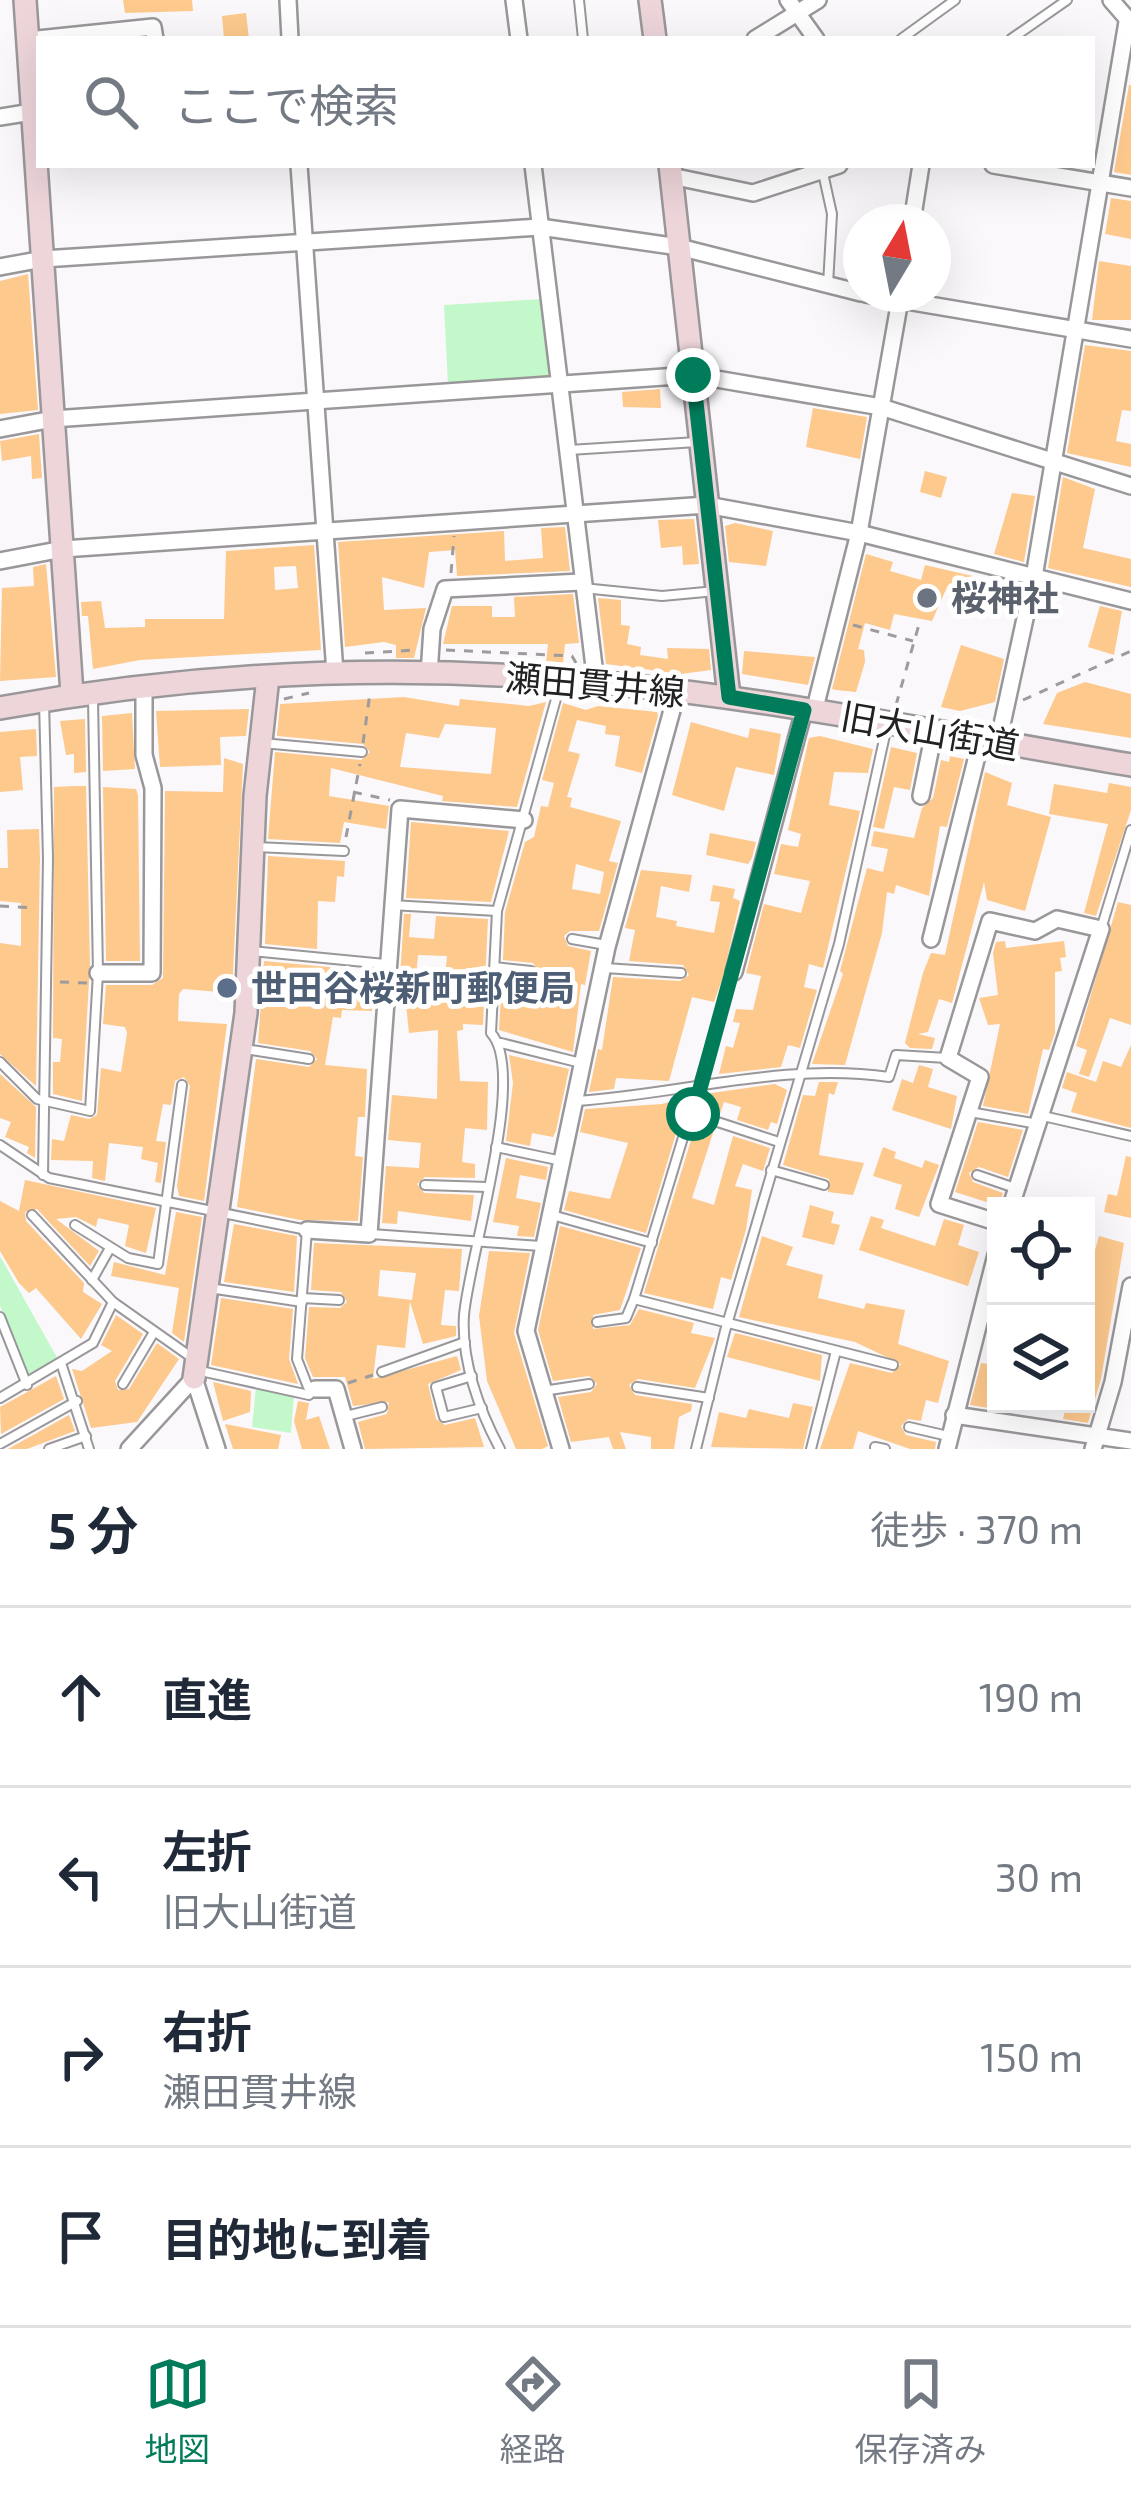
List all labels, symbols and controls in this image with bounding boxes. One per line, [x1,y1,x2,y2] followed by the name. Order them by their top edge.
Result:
[36,36,1095,168] search box
[78,69,144,135] icon: search
[174,77,399,131] text: ここで検索
[843,204,951,312] north arrow
[666,348,720,402] route end
[951,575,1059,618] place label: 桜神社
[914,585,940,611] marker: 桜神社
[504,654,687,713] street label: 瀬田貫井線
[838,693,1023,766] street label: 旧大山街道
[251,965,575,1008] place label: 世田谷桜新町郵便局
[214,975,240,1001] marker: 世田谷桜新町郵便局
[666,1087,720,1141] route start
[987,1197,1095,1413] map controls
[987,1197,1095,1305] button: locate
[987,1305,1095,1413] button: layers
[48,1498,138,1559] text: 5 分
[870,1505,1083,1552] text: 徒歩 · 370 m
[48,1664,114,1730] icon: ahead
[162,1671,252,1725] text: 直進
[979,1673,1083,1720] text: 190 m
[162,1823,252,1877] text: 左折
[48,1844,114,1910] icon: left
[995,1853,1083,1900] text: 30 m
[162,1887,357,1934] text: 旧大山街道
[162,2003,252,2057] text: 右折
[48,2024,114,2090] icon: right
[980,2033,1083,2080] text: 150 m
[162,2067,357,2114] text: 瀬田貫井線
[48,2204,114,2270] icon: arrive
[162,2211,432,2265] text: 目的地に到着
[145,2351,211,2471] tab: 地図
[500,2351,566,2471] tab: 経路
[855,2351,987,2471] tab: 保存済み

